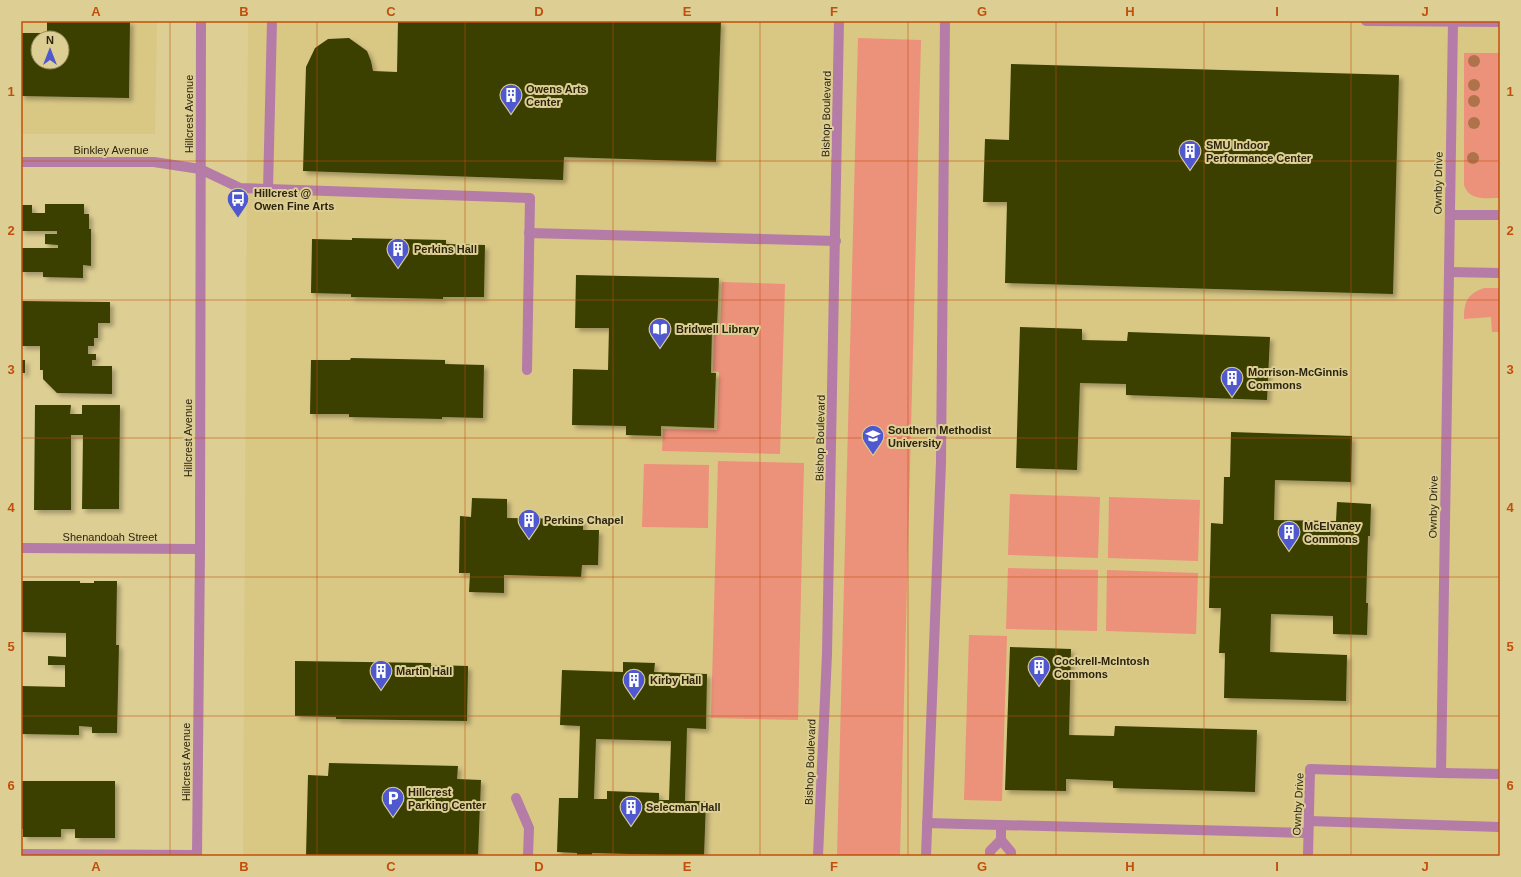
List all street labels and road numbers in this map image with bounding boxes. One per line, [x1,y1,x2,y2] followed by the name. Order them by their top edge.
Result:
[819,71,833,157] street label: Bishop Boulevard
[183,75,195,153] street label: Hillcrest Avenue
[73,144,149,156] street label: Binkley Avenue
[1431,151,1445,215] street label: Ownby Drive
[813,395,827,481] street label: Bishop Boulevard
[182,399,194,477] street label: Hillcrest Avenue
[1426,475,1440,539] street label: Ownby Drive
[63,531,157,543] street label: Shenandoah Street
[802,719,818,805] street label: Bishop Boulevard
[180,723,192,801] street label: Hillcrest Avenue
[1290,772,1306,836] street label: Ownby Drive

